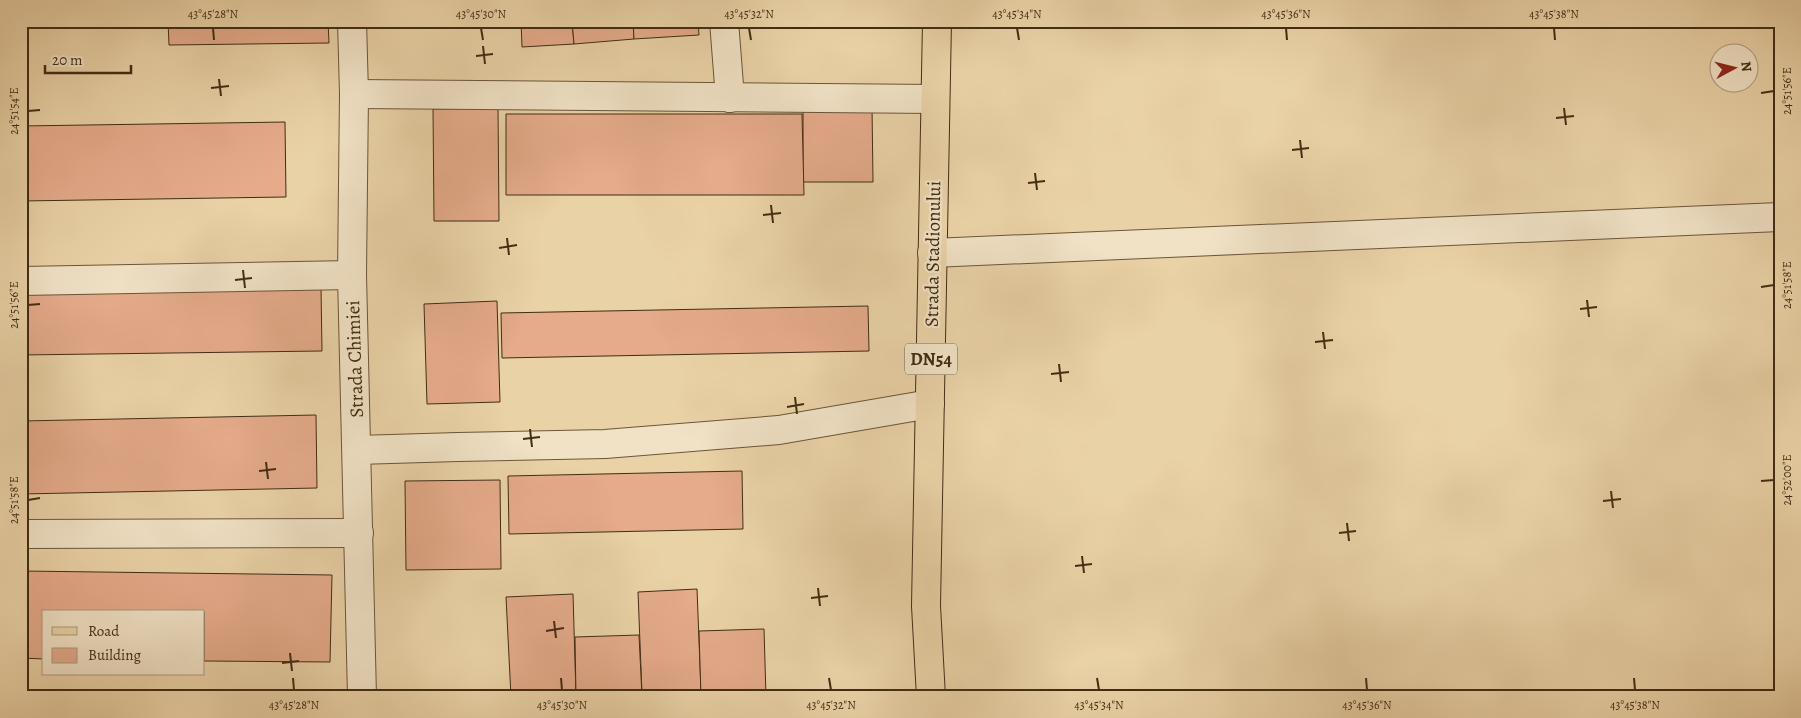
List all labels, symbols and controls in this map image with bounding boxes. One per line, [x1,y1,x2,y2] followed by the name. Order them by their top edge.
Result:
[188,6,239,22] text: 43°45'28"N
[456,6,507,22] text: 43°45'30"N
[724,6,774,22] text: 43°45'32"N
[992,6,1042,22] text: 43°45'34"N
[1261,6,1311,22] text: 43°45'36"N
[1529,6,1579,22] text: 43°45'38"N
[45,42,131,74] scale bar
[1708,42,1758,92] north arrow
[52,50,83,70] text: 20 m
[1736,60,1756,73] text: N
[1779,67,1795,115] text: 24°51'56"E
[6,87,22,135] text: 24°51'54"E
[919,181,947,327] street label: Strada Stadionului
[1779,261,1795,309] text: 24°51'58"E
[6,281,22,329] text: 24°51'56"E
[340,300,370,418] street label: Strada Chimiei
[905,344,957,374] road number: DN54
[1779,454,1795,506] text: 24°52'00"E
[6,476,22,524] text: 24°51'58"E
[42,610,205,676] legend
[88,621,120,641] text: Road
[88,645,141,665] text: Building
[269,697,320,713] text: 43°45'28"N
[537,697,588,713] text: 43°45'30"N
[806,697,856,713] text: 43°45'32"N
[1074,697,1124,713] text: 43°45'34"N
[1342,697,1392,713] text: 43°45'36"N
[1610,697,1660,713] text: 43°45'38"N

